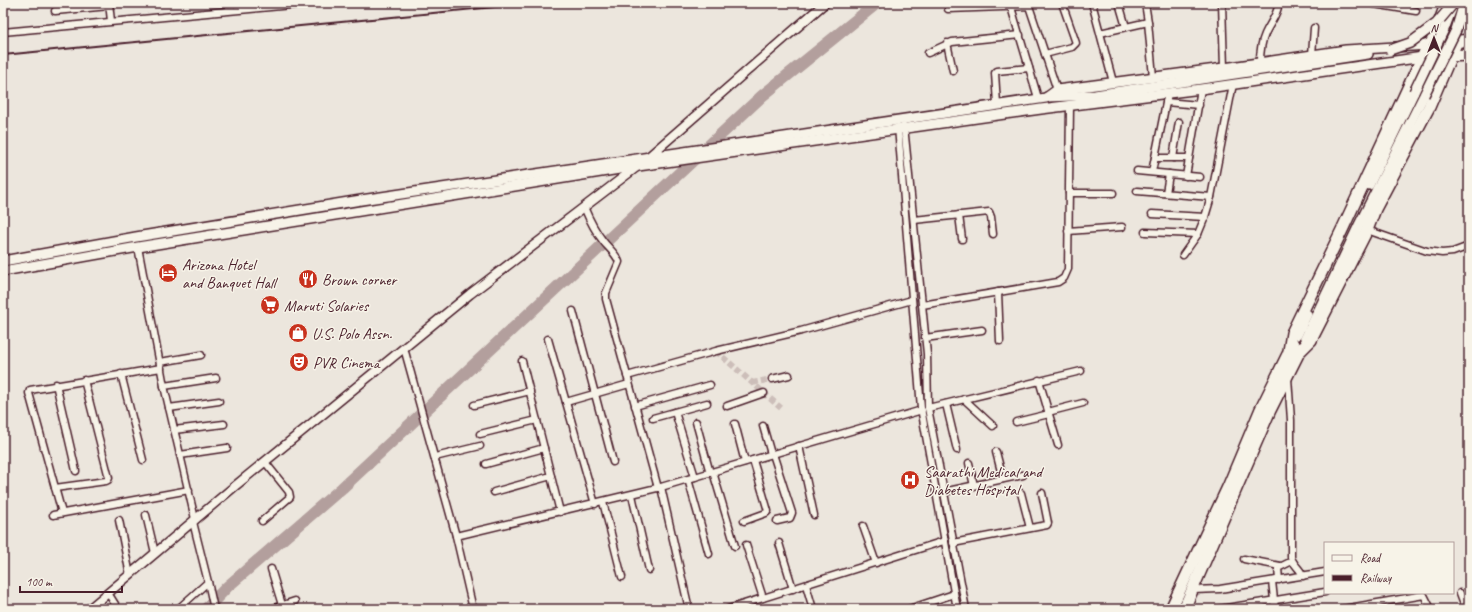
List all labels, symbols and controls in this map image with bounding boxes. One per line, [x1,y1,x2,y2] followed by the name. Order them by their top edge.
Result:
[1414,18,1454,58] north arrow
[1431,21,1440,35] text: N
[182,255,279,293] place label: Arizona Hotel and Banquet Hall
[157,262,179,284] hotel icon: Arizona Hotel and Banquet Hall
[297,268,319,290] restaurant icon: Brown corner
[322,270,399,290] place label: Brown corner
[259,294,281,316] supermarket icon: Maruti Solaries
[284,296,370,316] place label: Maruti Solaries
[287,322,309,344] shop icon: U.S. Polo Assn.
[312,324,393,344] place label: U.S. Polo Assn.
[288,351,310,373] theatre icon: PVR Cinema
[313,353,381,373] place label: PVR Cinema
[924,462,1045,500] place label: Saarathi Medical and Diabetes Hospital
[899,469,921,491] hospital icon: Saarathi Medical and Diabetes Hospital
[1324,542,1454,594] legend
[1360,550,1382,566] text: Road
[20,568,122,594] scale bar
[1360,570,1392,586] text: Railway
[26,574,53,590] text: 100 m

